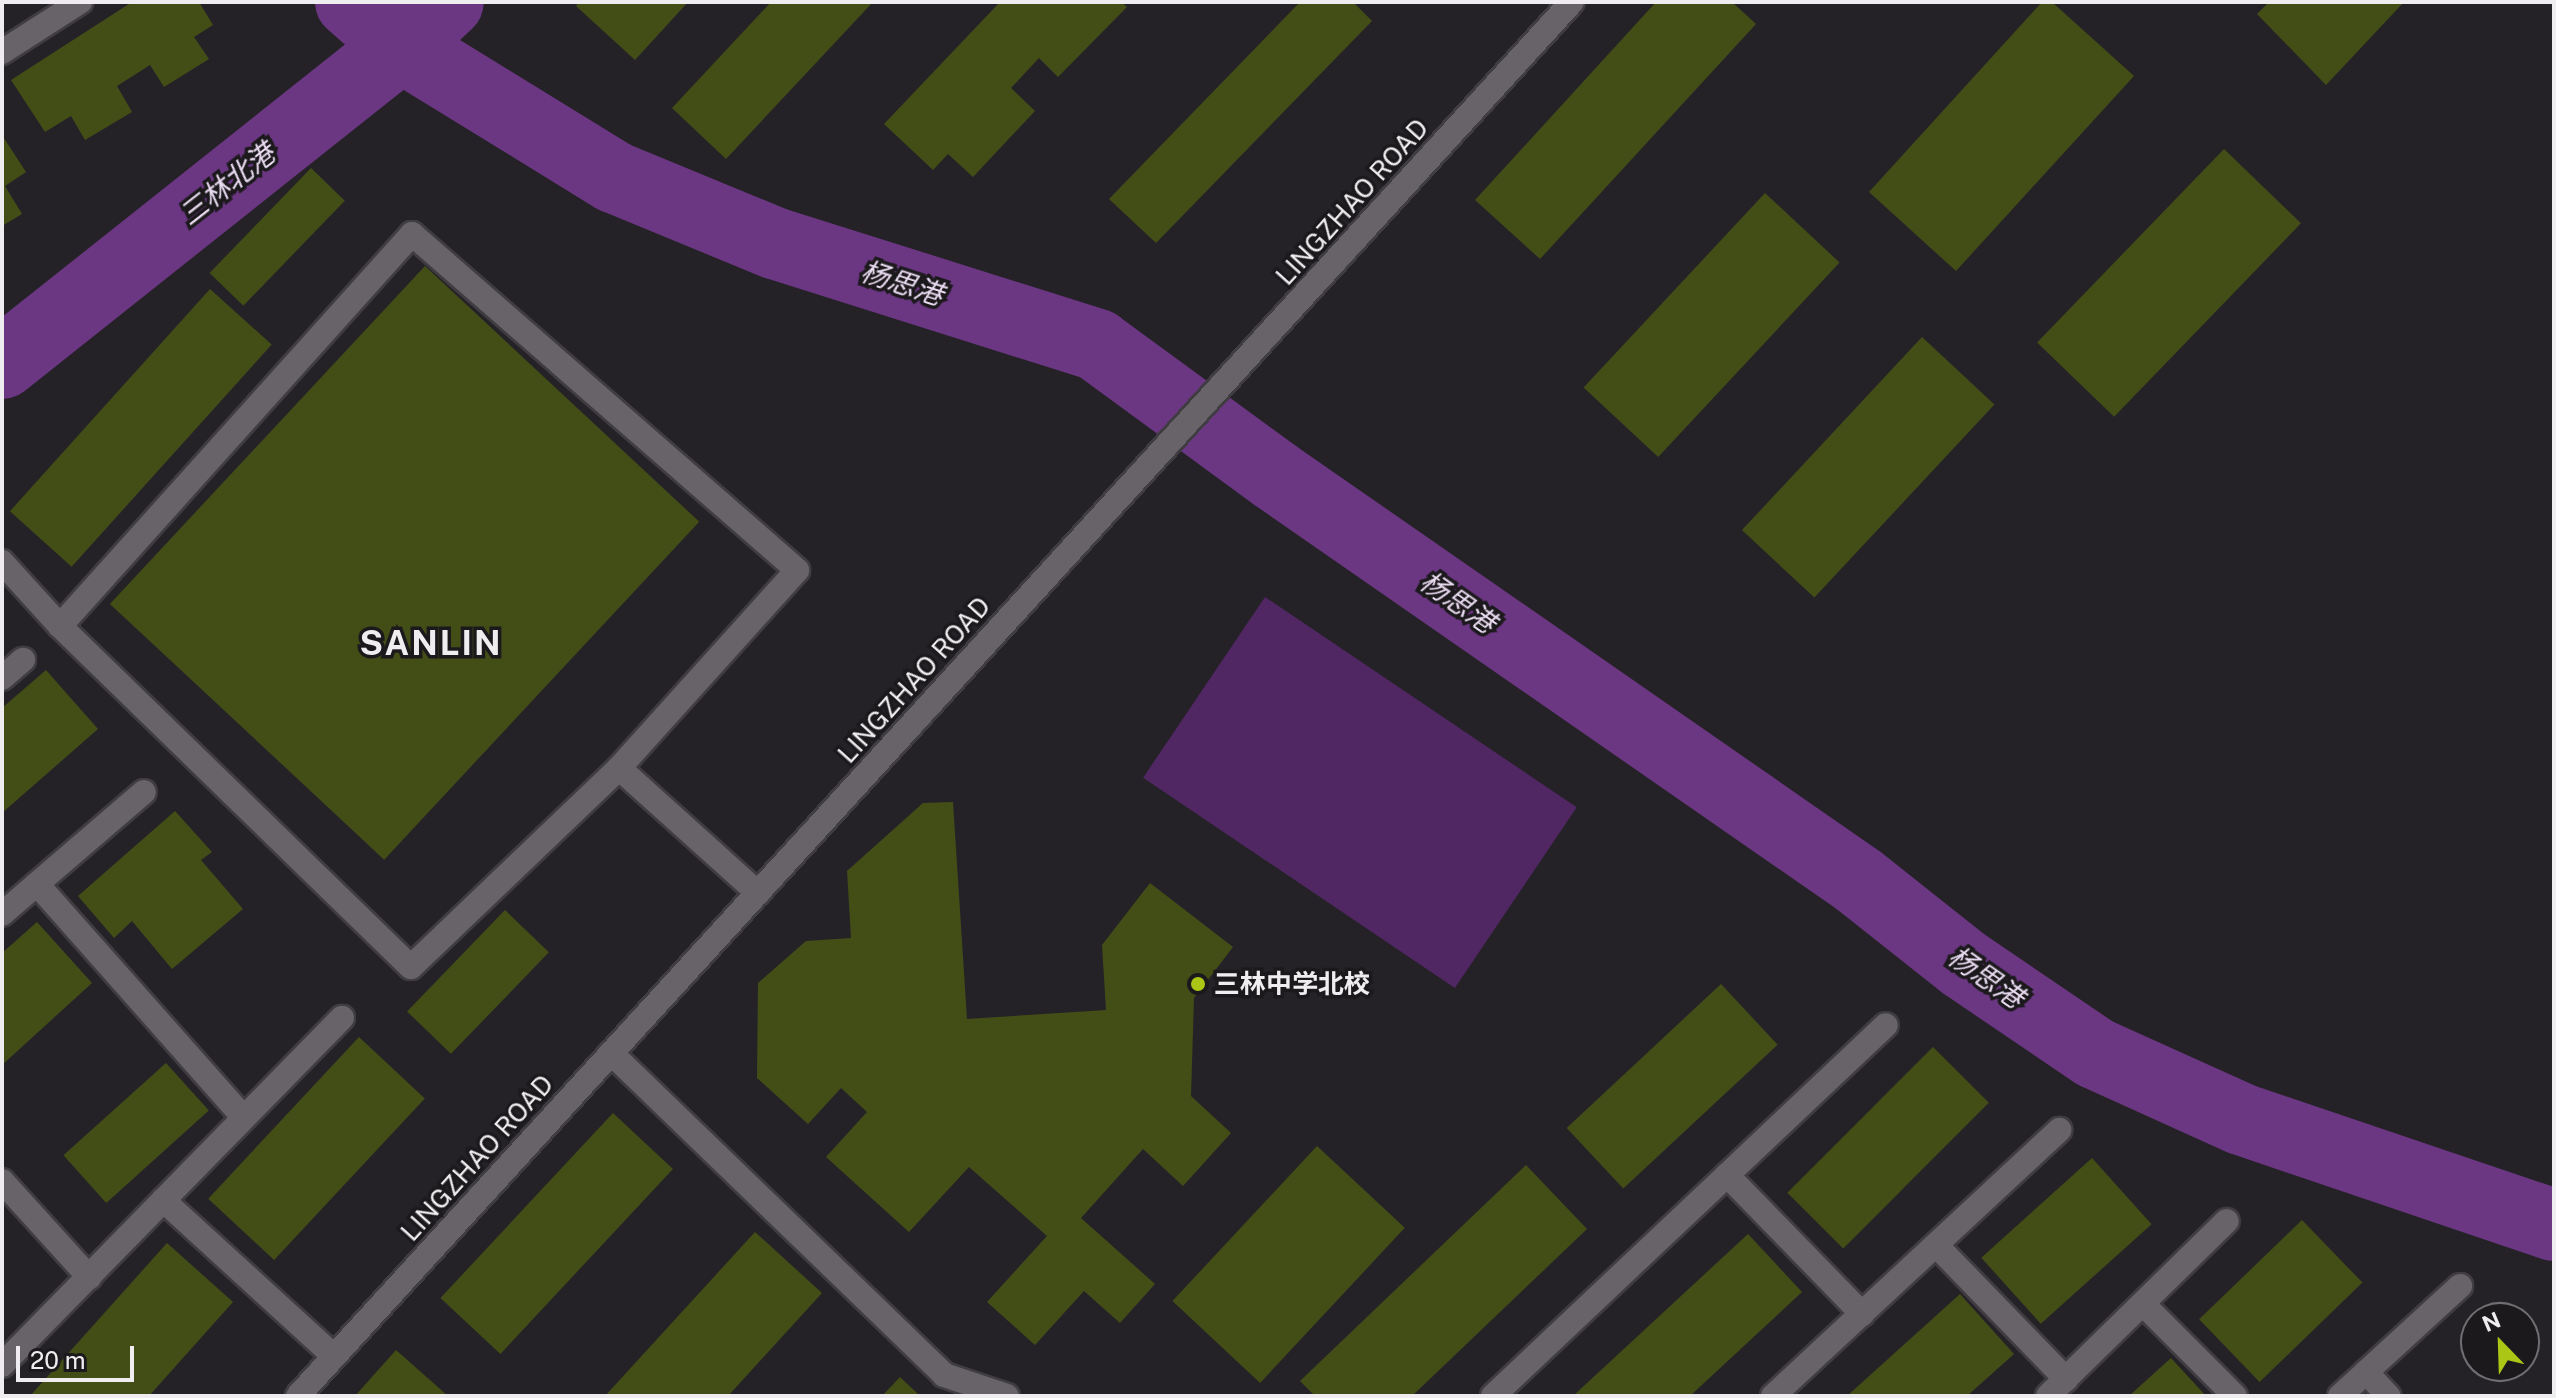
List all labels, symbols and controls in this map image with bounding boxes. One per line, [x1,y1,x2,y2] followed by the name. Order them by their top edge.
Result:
[1269,113,1435,291] street label: LINGZHAO ROAD
[173,136,281,232] water label: 三林北港
[857,254,947,312] water label: 杨思港
[1414,564,1502,640] water label: 杨思港
[831,591,997,769] street label: LINGZHAO ROAD
[359,624,503,664] district label: SANLIN
[1942,939,2030,1015] water label: 杨思港
[1214,968,1370,1000] place label: 三林中学北校
[1189,975,1207,993] marker: 三林中学北校
[394,1069,560,1247] street label: LINGZHAO ROAD
[2460,1302,2540,1382] north arrow
[2478,1306,2504,1337] text: N
[20,1330,138,1380] scale bar
[30,1346,86,1374] text: 20 m

